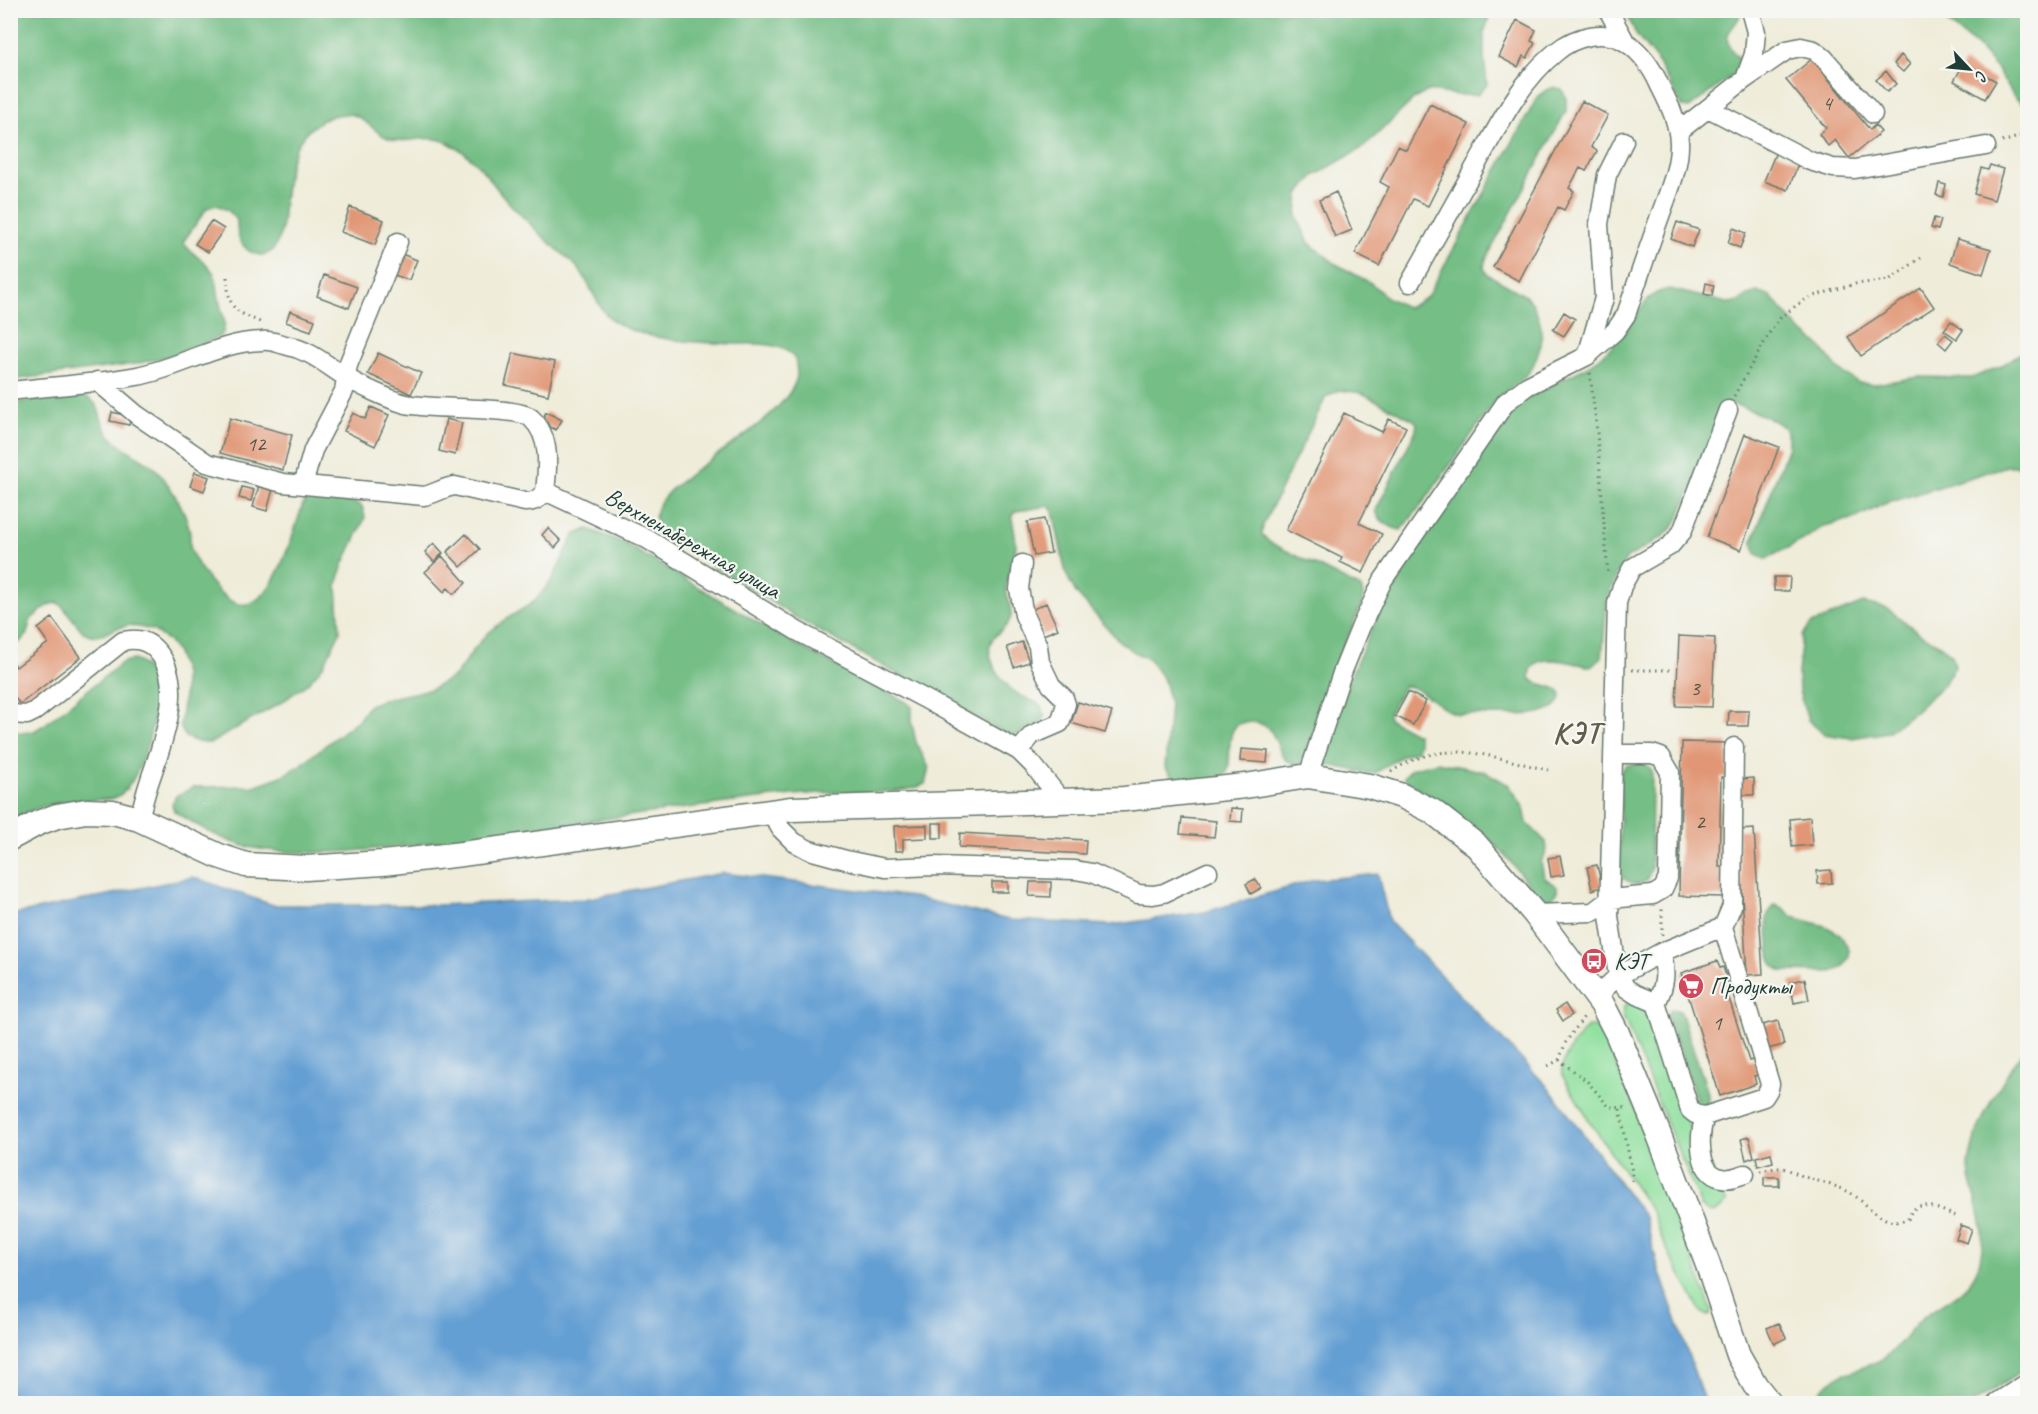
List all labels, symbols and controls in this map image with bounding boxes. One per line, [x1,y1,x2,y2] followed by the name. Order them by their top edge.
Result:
[1939,39,1999,99] north arrow
[1970,67,1992,85] text: С
[1822,90,1834,116] house number: 4
[247,431,267,457] house number: 12
[600,481,787,606] street label: Верхненабережная улица
[1690,675,1701,701] house number: 3
[1553,714,1606,752] district label: КЭТ
[1695,809,1706,835] house number: 2
[1579,946,1609,976] bus stop icon: КЭТ
[1614,946,1653,976] place label: КЭТ
[1676,971,1706,1001] supermarket icon: Продукты
[1710,971,1794,1001] place label: Продукты
[1712,1010,1723,1036] house number: 1

